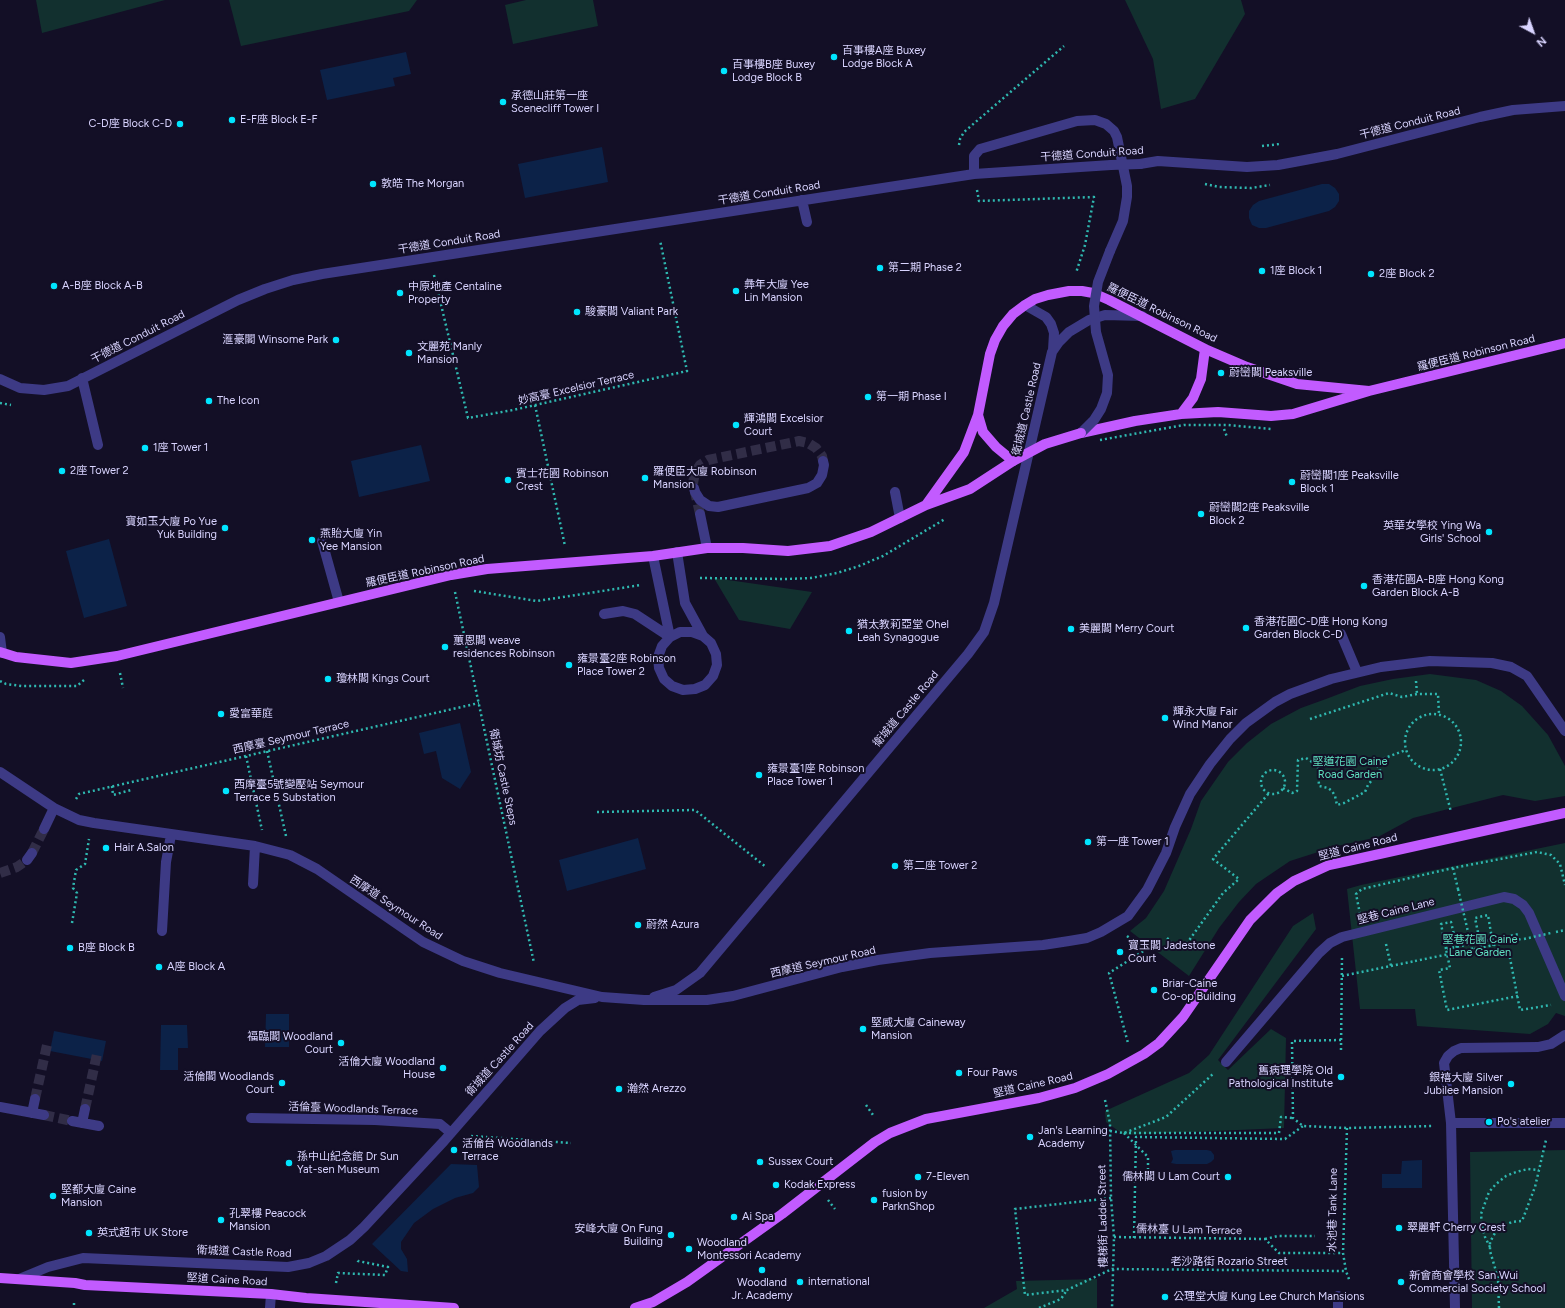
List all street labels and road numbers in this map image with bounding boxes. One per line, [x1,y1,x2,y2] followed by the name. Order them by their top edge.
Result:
[1358,104,1462,142] street label: 干德道 Conduit Road
[1040,144,1144,164] street label: 干德道 Conduit Road
[717,178,821,208] street label: 干德道 Conduit Road
[397,227,501,257] street label: 干德道 Conduit Road
[1105,281,1219,345] street label: 羅便臣道 Robinson Road
[89,308,187,366] street label: 干德道 Conduit Road
[1416,332,1536,374] street label: 羅便臣道 Robinson Road
[1010,361,1044,457] street label: 衛城道 Castle Road
[517,368,635,408] street label: 妙高臺 Excelsior Terrace
[365,552,485,590] street label: 羅便臣道 Robinson Road
[870,668,942,750] street label: 衛城道 Castle Road
[232,717,350,757] street label: 西摩臺 Seymour Terrace
[486,728,520,826] street label: 衛城坊 Castle Steps
[1317,831,1399,863] street label: 堅道 Caine Road
[347,873,445,943] street label: 西摩道 Seymour Road
[1356,895,1436,927] street label: 堅巷 Caine Lane
[769,943,877,981] street label: 西摩道 Seymour Road
[463,1019,537,1099] street label: 衛城道 Castle Road
[992,1069,1074,1101] street label: 堅道 Caine Road
[288,1100,418,1118] street label: 活倫臺 Woodlands Terrace
[1096,1164,1110,1268] street label: 樓梯街 Ladder Street
[1326,1168,1340,1252] street label: 水池巷 Tank Lane
[1136,1222,1242,1238] street label: 儒林臺 U Lam Terrace
[196,1244,292,1260] street label: 衛城道 Castle Road
[1170,1255,1288,1269] street label: 老沙路街 Rozario Street
[186,1271,268,1289] street label: 堅道 Caine Road

